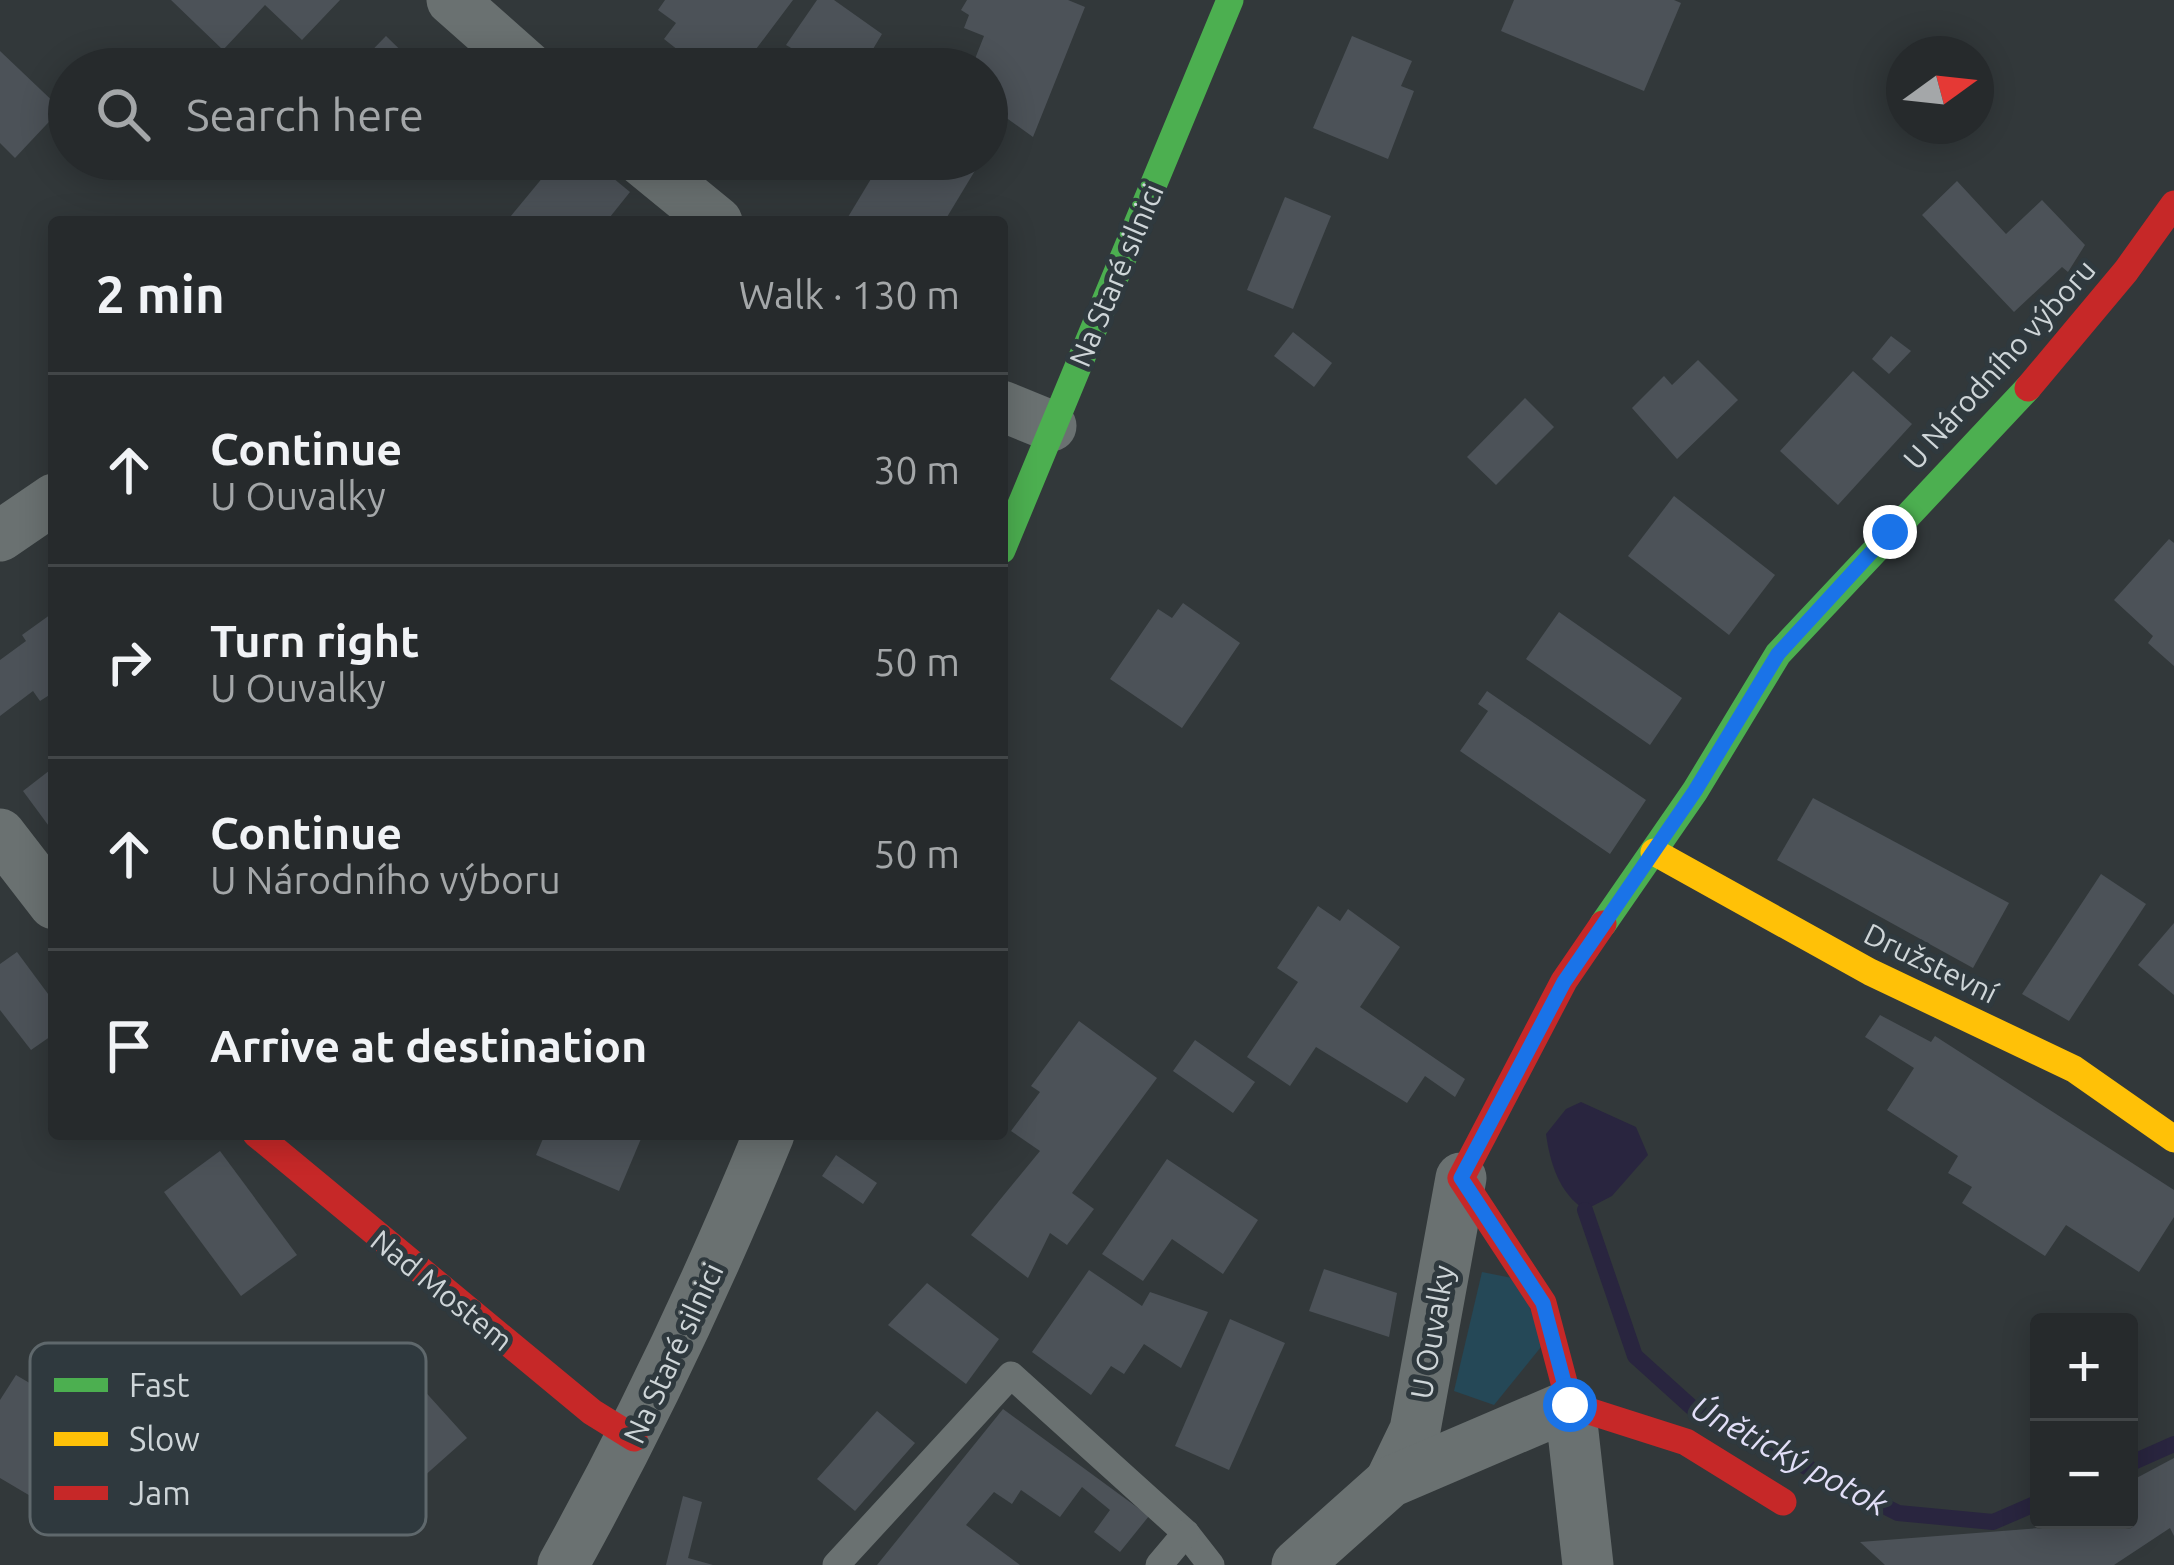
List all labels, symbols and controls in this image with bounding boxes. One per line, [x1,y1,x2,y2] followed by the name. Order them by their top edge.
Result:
[1886,36,1994,144] north arrow
[48,48,1008,180] search box
[90,81,156,147] icon: search
[186,89,424,140] text: Search here
[1062,179,1170,371] street label: Na Staré silnici
[1896,252,2102,476] street label: U Národního výboru
[96,265,225,323] text: 2 min
[739,273,960,316] text: Walk · 130 m
[210,423,402,474] text: Continue
[96,437,162,503] icon: ahead
[873,448,960,491] text: 30 m
[210,474,386,517] text: U Ouvalky
[1863,505,1917,559] route end
[210,615,419,666] text: Turn right
[96,629,162,695] icon: right
[873,640,960,683] text: 50 m
[210,666,386,709] text: U Ouvalky
[210,807,402,858] text: Continue
[96,821,162,887] icon: ahead
[873,832,960,875] text: 50 m
[210,858,561,901] text: U Národního výboru
[1859,916,2004,1010] street label: Družstevní
[96,1013,162,1079] icon: arrive
[210,1020,647,1071] text: Arrive at destination
[364,1223,520,1357] street label: Nad Mostem
[616,1257,730,1449] street label: Na Staré silnici
[1404,1262,1460,1402] street label: U Ouvalky
[2030,1313,2138,1529] map controls
[2030,1313,2138,1421] button: +
[30,1343,426,1535] legend
[129,1366,189,1403] text: Fast
[1543,1378,1597,1432] route start
[1686,1386,1895,1522] water label: Únětický potok
[129,1420,200,1457] text: Slow
[2030,1421,2138,1529] button: −
[129,1474,191,1511] text: Jam

